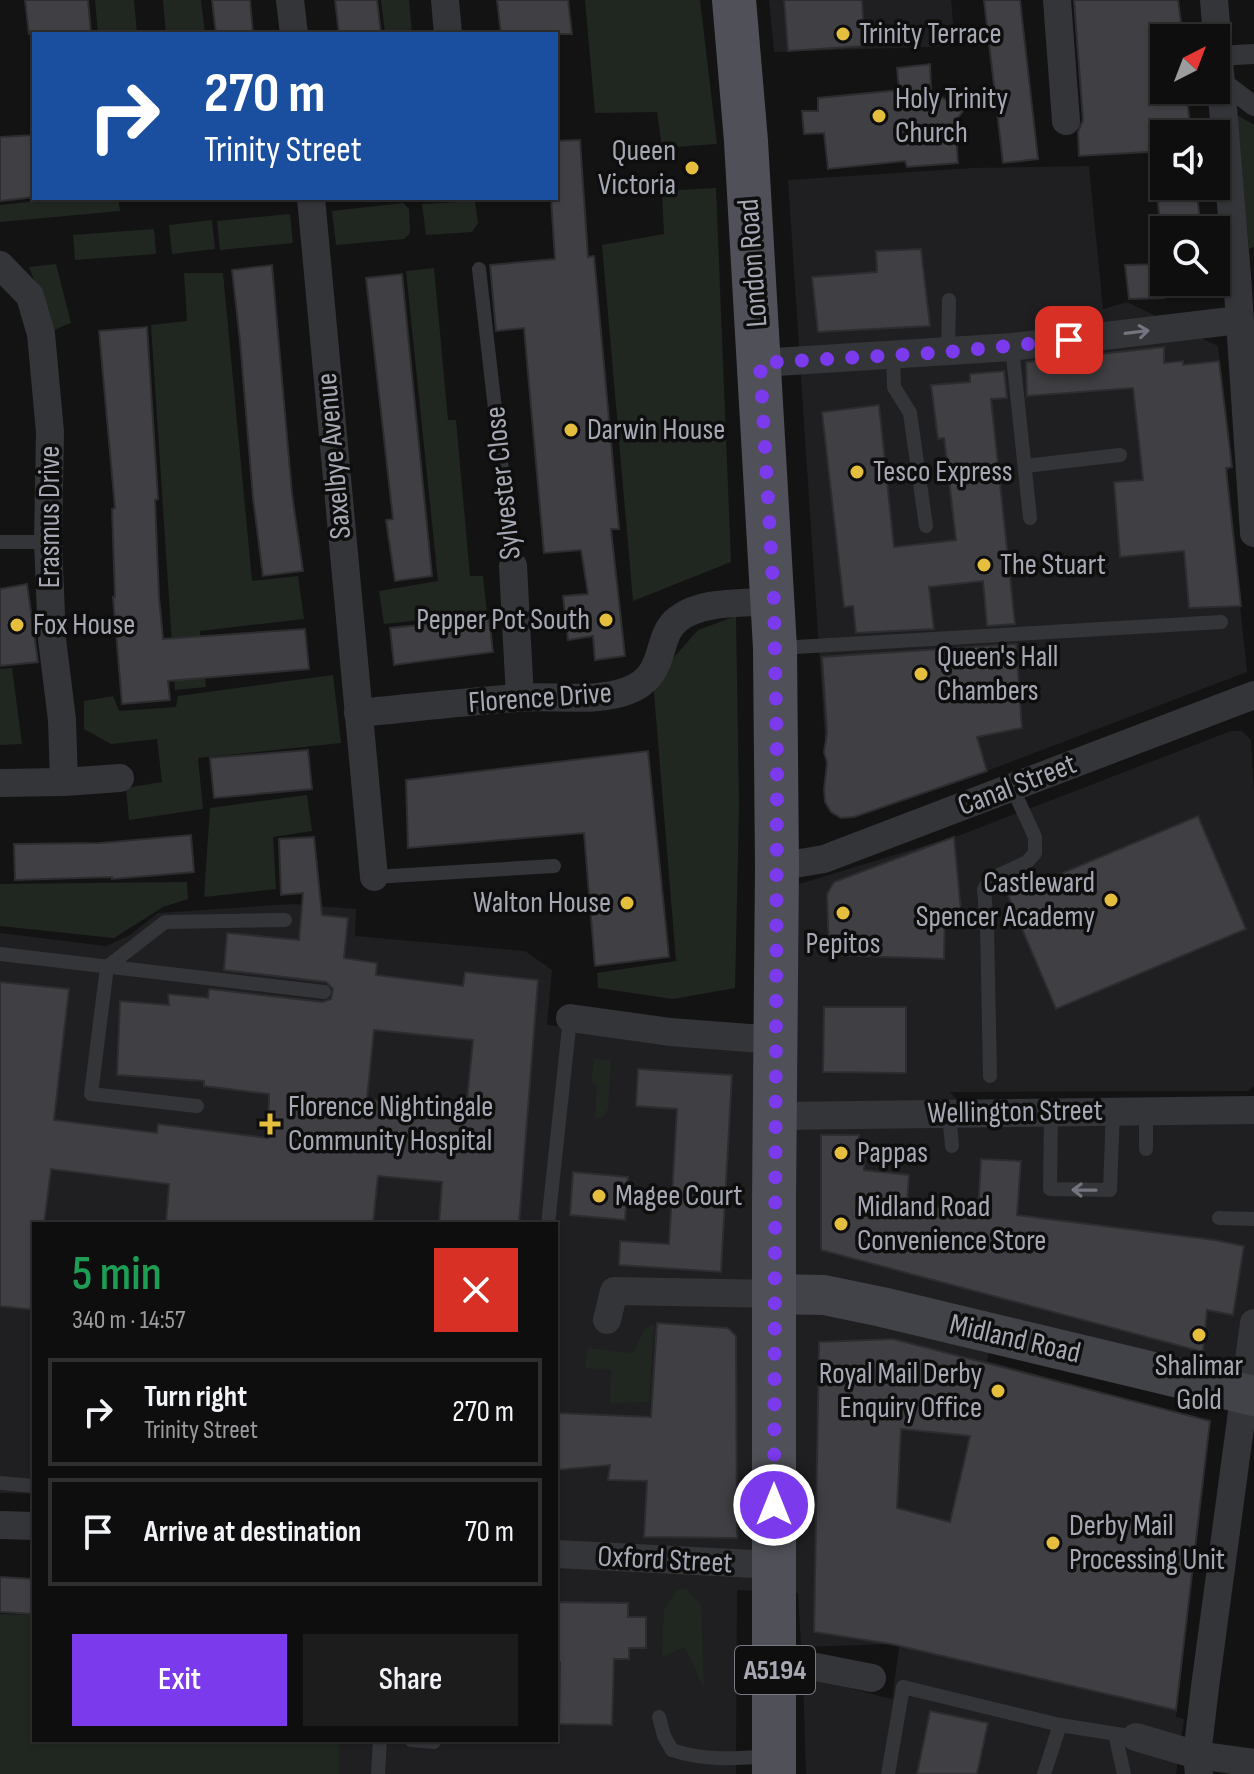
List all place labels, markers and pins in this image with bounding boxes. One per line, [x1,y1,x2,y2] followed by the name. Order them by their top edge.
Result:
[859,16,1002,52] place label: Trinity Terrace
[834,25,852,43] marker: Trinity Terrace
[895,81,1008,151] place label: Holy Trinity Church
[870,107,888,125] marker: Holy Trinity Church
[598,133,676,203] place label: Queen Victoria
[683,159,701,177] marker: Queen Victoria
[1035,306,1103,374] pin
[587,412,725,448] place label: Darwin House
[562,421,580,439] marker: Darwin House
[873,454,1013,490] place label: Tesco Express
[848,463,866,481] marker: Tesco Express
[1000,547,1106,583] place label: The Stuart
[975,556,993,574] marker: The Stuart
[416,602,590,638] place label: Pepper Pot South
[33,607,135,643] place label: Fox House
[597,611,615,629] marker: Pepper Pot South
[8,616,26,634] marker: Fox House
[937,639,1058,709] place label: Queen's Hall Chambers
[912,665,930,683] marker: Queen's Hall Chambers
[916,865,1095,935] place label: Castleward Spencer Academy
[473,885,611,921] place label: Walton House
[1102,891,1120,909] marker: Castleward Spencer Academy
[618,894,636,912] marker: Walton House
[834,904,852,922] marker: Pepitos
[806,926,880,962] place label: Pepitos
[288,1089,493,1159] place label: Florence Nightingale Community Hospital
[259,1113,281,1135] marker: Florence Nightingale Community Hospital
[857,1135,928,1171] place label: Pappas
[832,1144,850,1162] marker: Pappas
[615,1178,743,1214] place label: Magee Court
[590,1187,608,1205] marker: Magee Court
[857,1189,1046,1259] place label: Midland Road Convenience Store
[832,1215,850,1233] marker: Midland Road Convenience Store
[1190,1326,1208,1344] marker: Shalimar Gold
[1155,1348,1244,1418] place label: Shalimar Gold
[819,1356,982,1426] place label: Royal Mail Derby Enquiry Office
[989,1382,1007,1400] marker: Royal Mail Derby Enquiry Office
[1069,1508,1225,1578] place label: Derby Mail Processing Unit
[1044,1534,1062,1552] marker: Derby Mail Processing Unit

